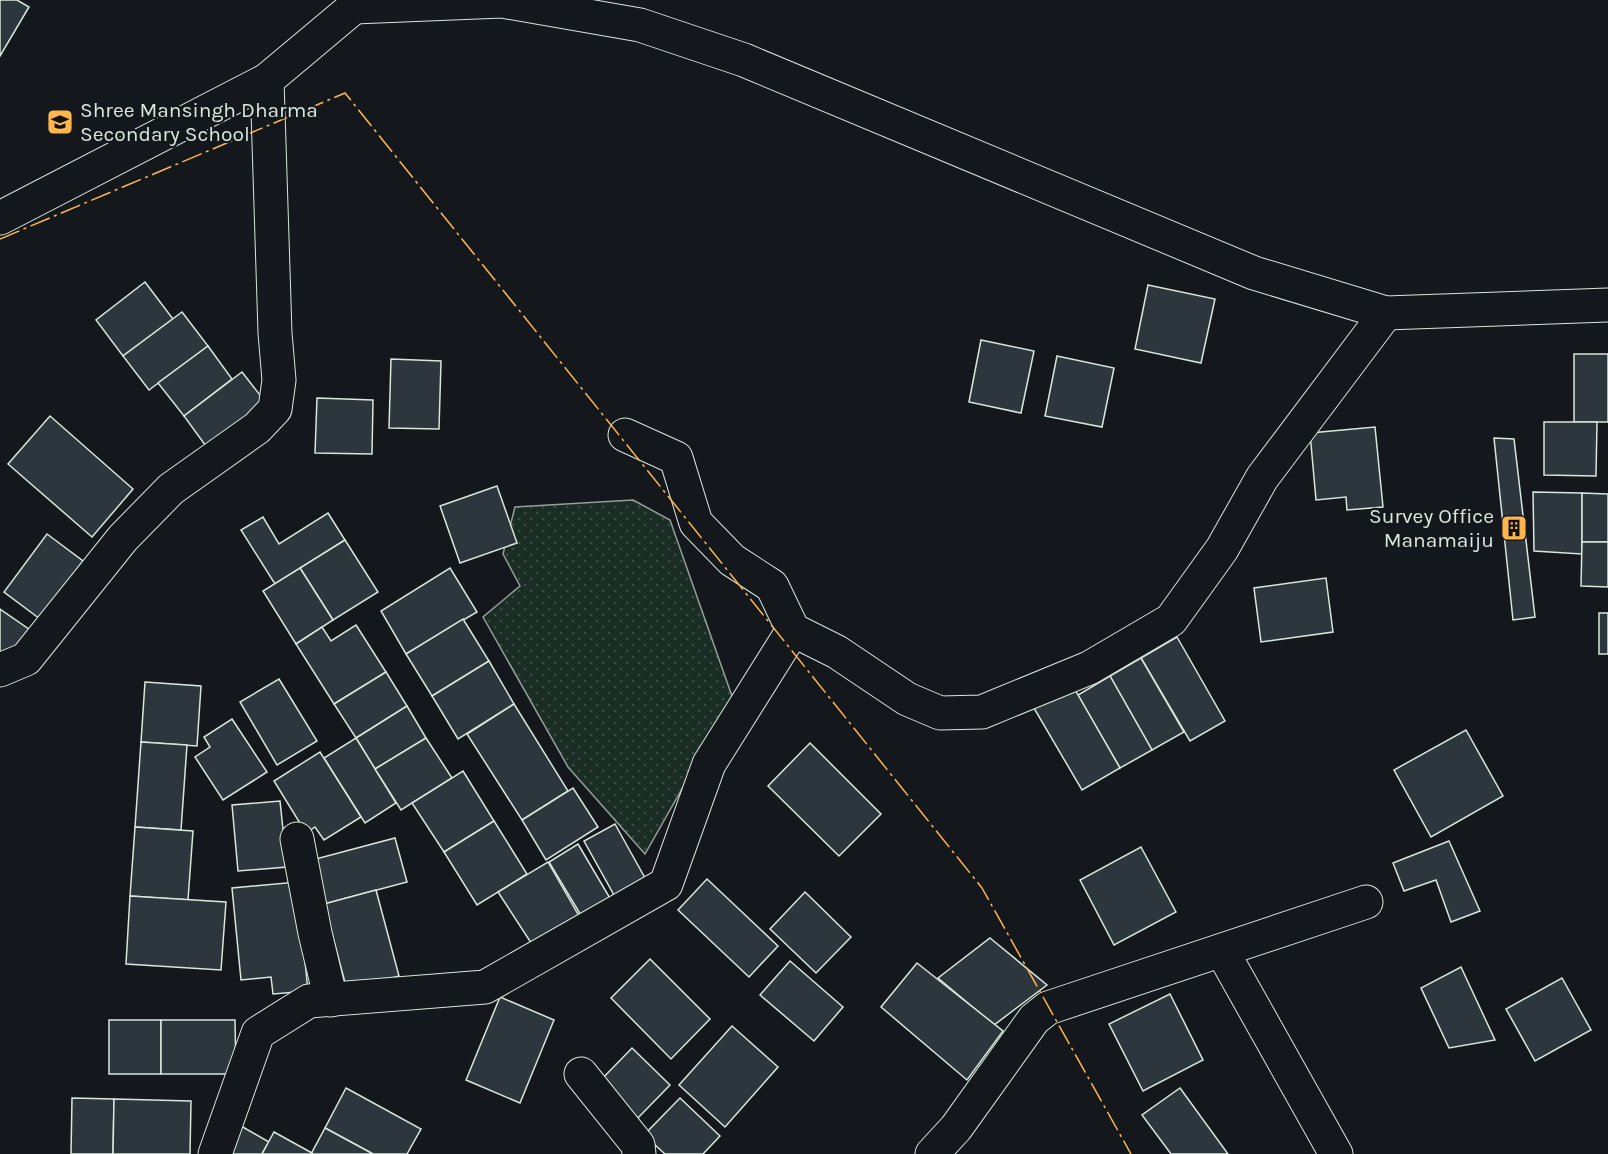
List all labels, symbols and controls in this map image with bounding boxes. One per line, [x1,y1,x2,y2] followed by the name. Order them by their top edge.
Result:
[80,98,318,146] place label: Shree Mansingh Dharma Secondary School
[45,107,75,137] school or university icon: Shree Mansingh Dharma Secondary School
[1369,504,1494,552] place label: Survey Office Manamaiju
[1499,513,1529,543] building icon: Survey Office Manamaiju

